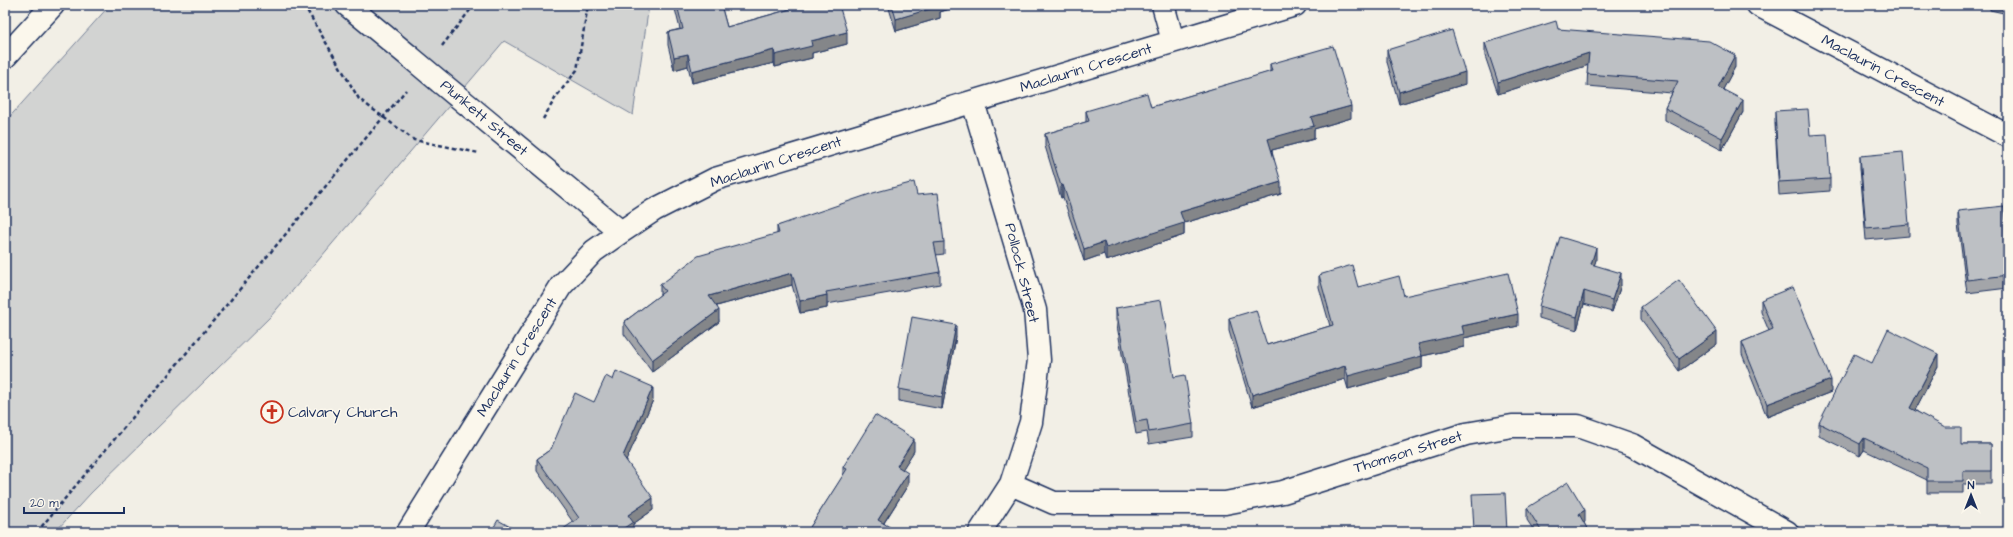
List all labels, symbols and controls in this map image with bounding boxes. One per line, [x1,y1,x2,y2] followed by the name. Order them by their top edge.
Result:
[1818,30,1948,112] street label: Maclaurin Crescent
[1017,38,1155,98] street label: Maclaurin Crescent
[436,75,532,161] street label: Plunkett Street
[708,131,844,193] street label: Maclaurin Crescent
[999,221,1045,325] street label: Pollock Street
[472,293,562,421] street label: Maclaurin Crescent
[259,399,285,425] church icon: Calvary Church
[288,402,398,424] place label: Calvary Church
[1351,425,1465,479] street label: Thomson Street
[1951,475,1991,515] north arrow
[1968,478,1975,493] text: N
[24,489,124,515] scale bar
[30,495,59,512] text: 20 m

